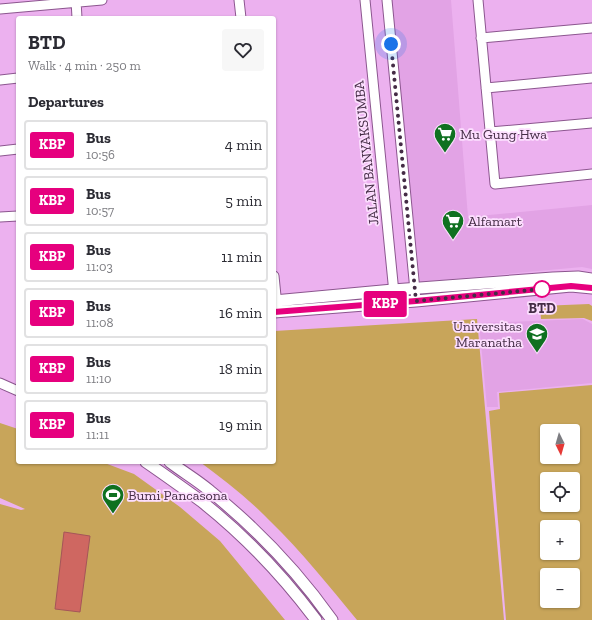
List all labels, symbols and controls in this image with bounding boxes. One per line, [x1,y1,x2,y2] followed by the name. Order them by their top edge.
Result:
[222,29,264,71] button: heart
[28,31,65,54] text: BTD
[381,34,401,54] your location
[28,58,141,73] text: Walk · 4 min · 250 m
[350,79,383,226] street label: JALAN BANYAKSUMBA
[28,93,104,111] text: Departures
[432,121,458,154] supermarket icon: Mu Gung Hwa
[460,126,547,143] place label: Mu Gung Hwa
[86,129,111,147] text: Bus
[39,136,65,153] text: KBP
[225,136,262,154] text: 4 min
[86,147,115,162] text: 10:56
[86,185,111,203] text: Bus
[39,192,65,209] text: KBP
[225,192,262,210] text: 5 min
[86,203,114,218] text: 10:57
[440,208,466,241] supermarket icon: Alfamart
[468,213,523,230] place label: Alfamart
[86,241,111,259] text: Bus
[39,248,65,265] text: KBP
[221,248,262,266] text: 11 min
[86,259,113,274] text: 11:03
[533,280,551,298] marker: BTD
[362,291,408,317] line badge: KBP
[372,295,398,312] text: KBP
[86,297,111,315] text: Bus
[528,300,556,317] place label: BTD
[39,304,65,321] text: KBP
[219,304,262,322] text: 16 min
[86,315,113,330] text: 11:08
[453,318,522,351] place label: Universitas Maranatha
[524,321,550,354] school or university icon: Universitas Maranatha
[86,353,111,371] text: Bus
[39,360,65,377] text: KBP
[219,360,262,378] text: 18 min
[86,371,111,386] text: 11:10
[86,409,111,427] text: Bus
[39,416,65,433] text: KBP
[219,416,262,434] text: 19 min
[540,424,580,464] north arrow
[540,424,580,608] map controls
[86,427,109,442] text: 11:11
[540,472,580,512] button: locate
[100,482,126,515] sports icon: Bumi Pancasona
[128,487,228,504] place label: Bumi Pancasona
[540,520,580,560] button: +
[540,568,580,608] button: −

